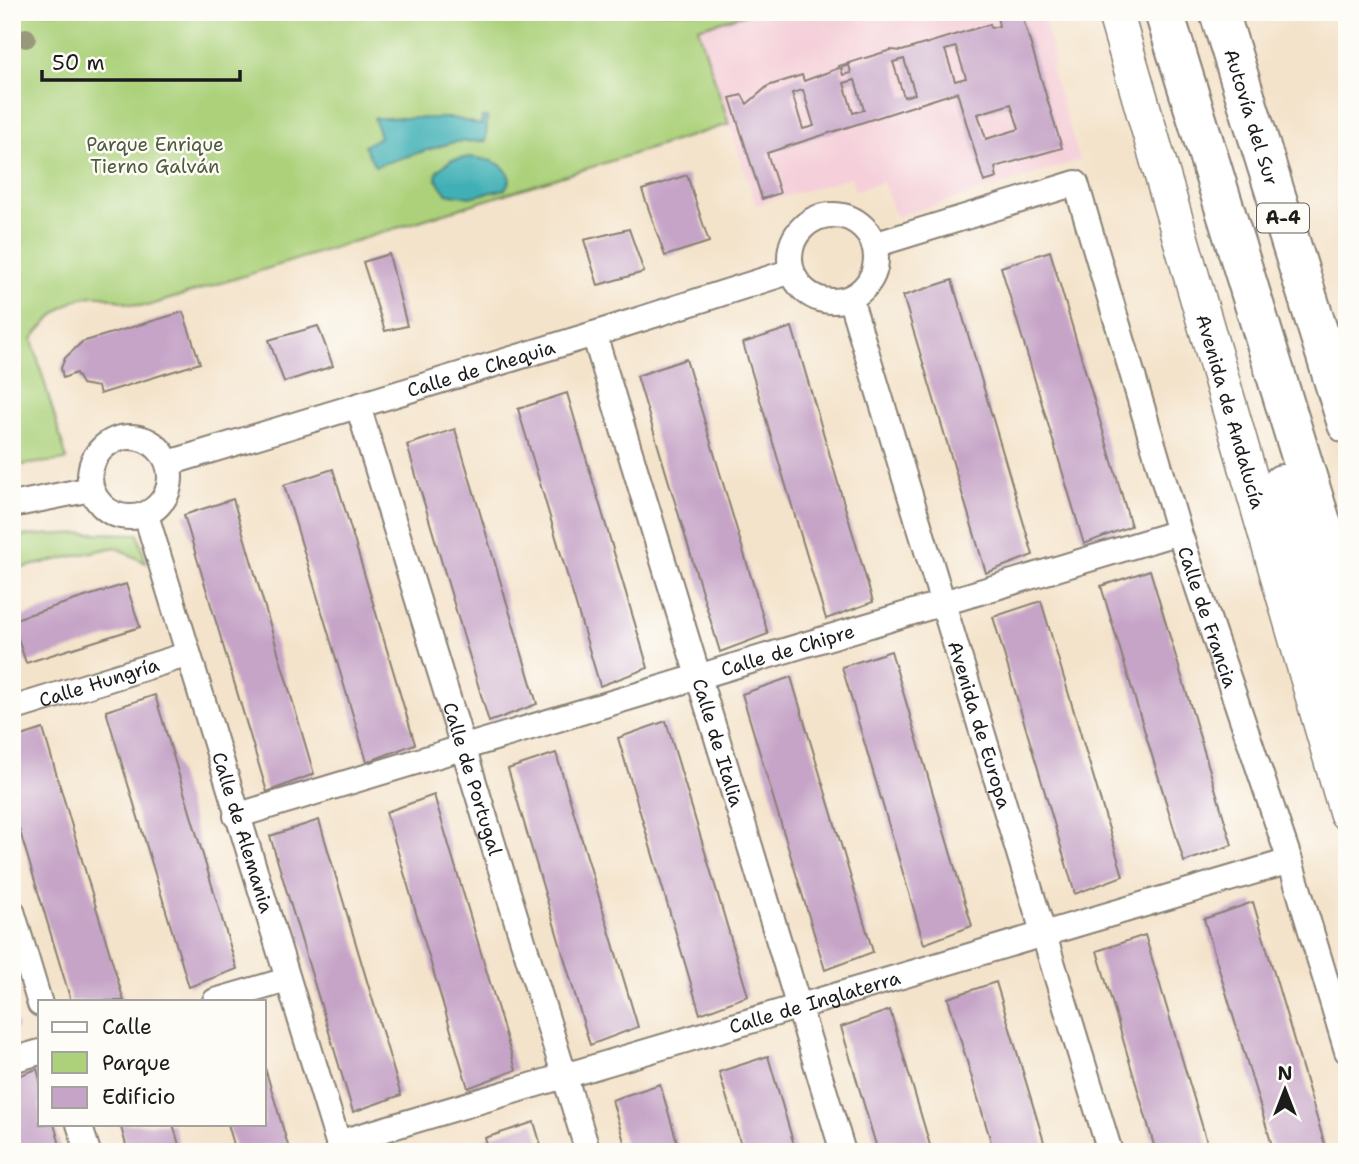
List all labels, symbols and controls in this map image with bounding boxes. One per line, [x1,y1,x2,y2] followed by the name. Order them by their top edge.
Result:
[42,38,240,82] scale bar
[1219,46,1285,188] street label: Autovía del Sur
[52,49,105,77] text: 50 m
[86,132,224,179] park label: Parque Enrique Tierno Galván
[1257,204,1309,232] road number: A-4
[1191,311,1271,512] street label: Avenida de Andalucía
[404,334,558,403] street label: Calle de Chequia
[1172,543,1243,691] street label: Calle de Francia
[718,618,857,682] street label: Calle de Chipre
[943,638,1017,812] street label: Avenida de Europa
[36,652,162,712] street label: Calle Hungría
[687,675,750,810] street label: Calle de Italia
[438,699,508,859] street label: Calle de Portugal
[207,749,280,916] street label: Calle de Alemania
[726,965,903,1039] street label: Calle de Inglaterra
[38,1000,266,1126] legend
[102,1013,152,1041] text: Calle
[102,1049,171,1077] text: Parque
[1250,1056,1320,1126] north arrow
[1277,1061,1293,1086] text: N
[102,1083,175,1111] text: Edificio

